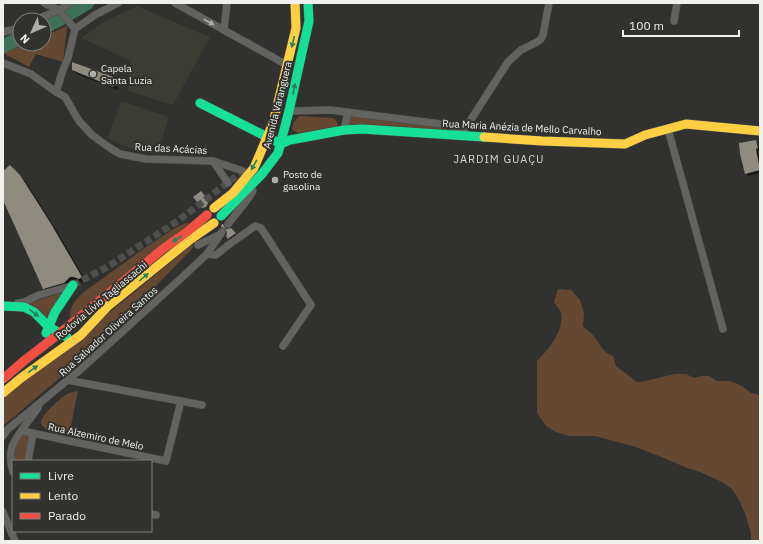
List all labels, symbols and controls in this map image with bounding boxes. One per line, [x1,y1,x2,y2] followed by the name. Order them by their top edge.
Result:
[12,12,52,52] north arrow
[623,12,739,38] scale bar
[204,18,215,25] one-way arrow
[629,18,664,33] text: 100 m
[17,31,33,47] text: N
[289,35,295,48] one-way arrow
[260,60,295,150] street label: Avenida Varanguera
[101,62,153,87] place label: Capela Santa Luzia
[88,69,98,79] marker: Capela Santa Luzia
[291,83,297,95] one-way arrow
[442,117,602,138] street label: Rua Maria Anézia de Mello Carvalho
[134,140,208,157] street label: Rua das Acácias
[453,152,545,166] district label: JARDIM GUAÇU
[251,159,258,171] one-way arrow
[283,168,322,193] place label: Posto de gasolina
[270,175,280,185] marker: Posto de gasolina
[172,235,182,243] one-way arrow
[53,258,150,343] street label: Rodovia Lívio Tagliassachi
[138,273,149,281] one-way arrow
[56,284,160,379] street label: Rua Salvador Oliveira Santos
[29,309,40,318] one-way arrow
[28,365,39,373] one-way arrow
[47,420,145,453] street label: Rua Alzemiro de Melo
[12,460,152,532] legend
[48,468,74,483] text: Livre
[48,488,78,503] text: Lento
[48,508,86,523] text: Parado

